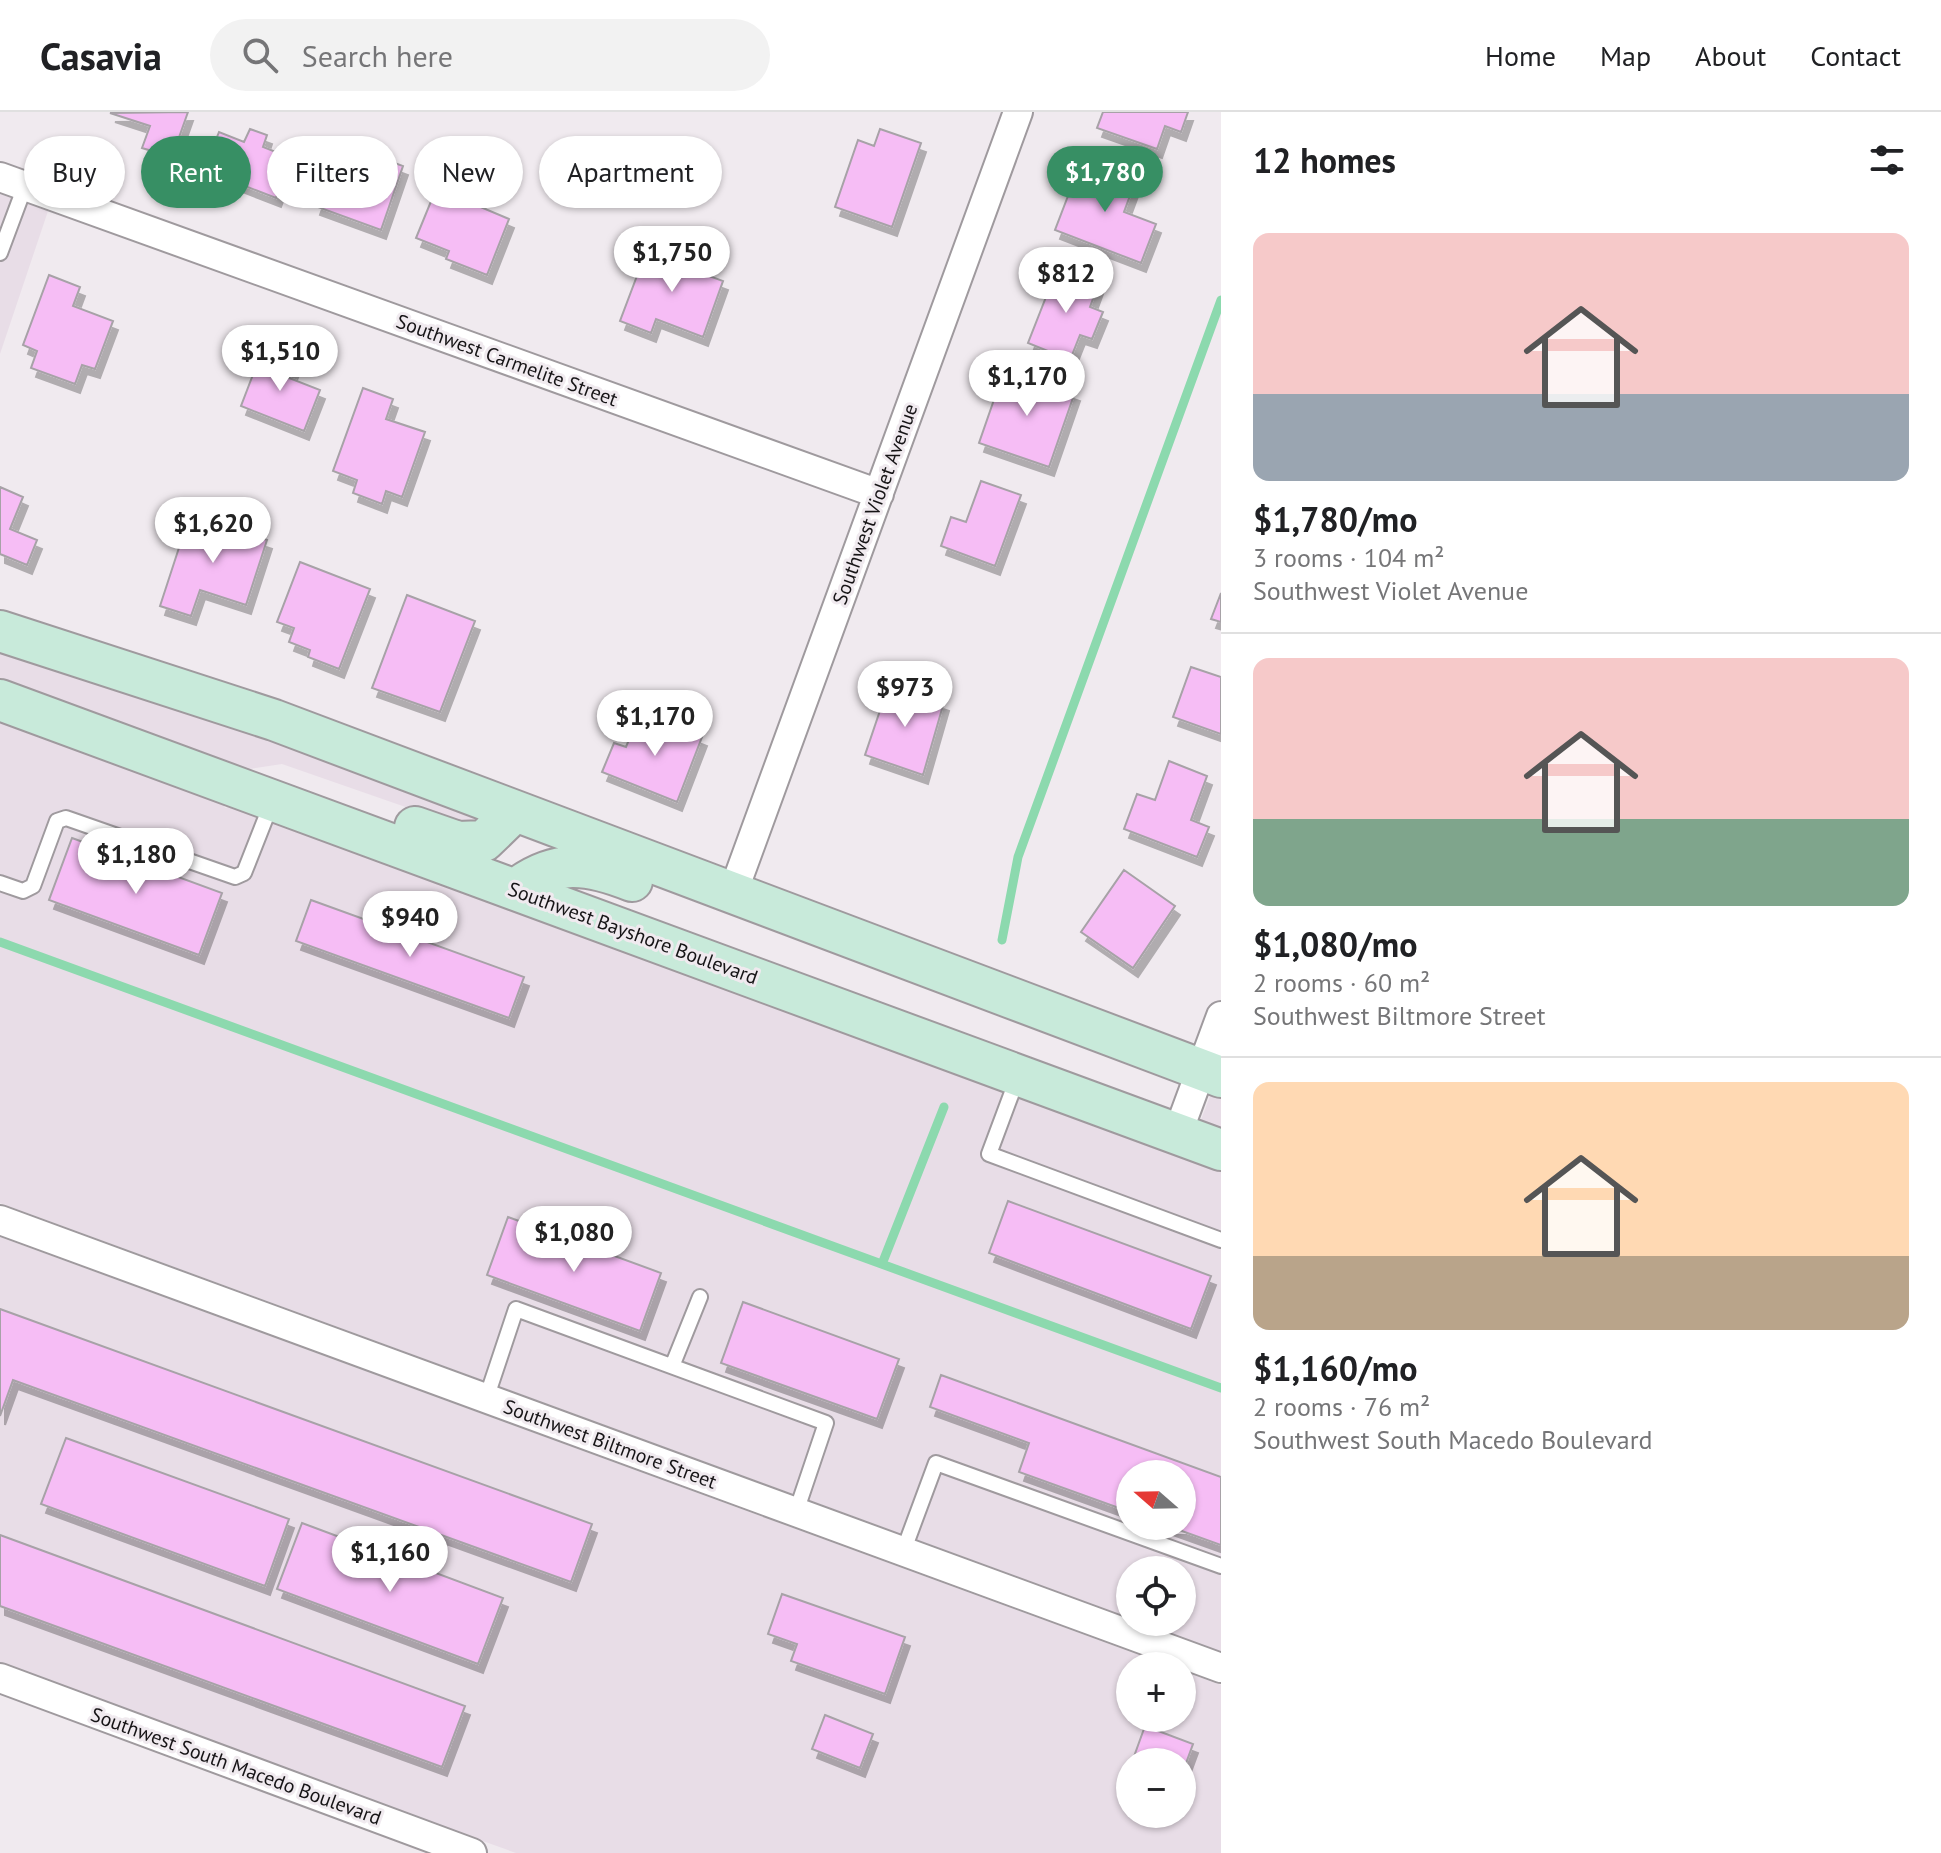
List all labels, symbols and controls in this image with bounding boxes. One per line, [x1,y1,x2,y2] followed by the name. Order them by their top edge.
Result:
[210,19,770,91] search box
[40,31,162,80] text: Casavia
[238,33,282,77] icon: search
[302,36,453,75] text: Search here
[1485,37,1556,74] text: Home
[1600,37,1651,74] text: Map
[1695,37,1766,74] text: About
[1810,37,1901,74] text: Contact
[24,136,125,208] chip: Buy
[141,136,251,208] chip: Rent
[267,136,398,208] chip: Filters
[414,136,523,208] chip: New
[539,136,722,208] chip: Apartment
[1253,138,1396,182] text: 12 homes
[1865,138,1909,182] icon: filters
[1040,146,1170,214] pin: $1,780
[1065,155,1145,188] text: $1,780
[607,226,737,294] pin: $1,750
[632,235,712,268] text: $1,750
[1019,247,1113,315] pin: $812
[1037,256,1095,289] text: $812
[1509,285,1653,429] icon: home
[393,308,621,412] street label: Southwest Carmelite Street
[215,325,345,393] pin: $1,510
[240,334,320,367] text: $1,510
[962,350,1092,418] pin: $1,170
[987,359,1067,392] text: $1,170
[827,400,923,608] street label: Southwest Violet Avenue
[148,497,278,565] pin: $1,620
[1253,497,1417,541] text: $1,780/mo
[173,506,253,539] text: $1,620
[1253,541,1445,574] text: 3 rooms · 104 m²
[1253,574,1528,607] text: Southwest Violet Avenue
[858,661,952,729] pin: $973
[876,670,934,703] text: $973
[590,690,720,758] pin: $1,170
[615,699,695,732] text: $1,170
[1509,710,1653,854] icon: home
[71,828,201,896] pin: $1,180
[96,837,176,870] text: $1,180
[504,876,762,990] street label: Southwest Bayshore Boulevard
[363,891,457,959] pin: $940
[381,900,439,933] text: $940
[1253,922,1417,966] text: $1,080/mo
[1253,966,1430,999] text: 2 rooms · 60 m²
[1253,999,1546,1032] text: Southwest Biltmore Street
[1509,1134,1653,1278] icon: home
[509,1206,639,1274] pin: $1,080
[534,1215,614,1248] text: $1,080
[1253,1346,1417,1390] text: $1,160/mo
[1253,1390,1430,1423] text: 2 rooms · 76 m²
[500,1393,720,1495] street label: Southwest Biltmore Street
[1253,1423,1653,1456] text: Southwest South Macedo Boulevard
[1116,1460,1196,1540] north arrow
[1116,1460,1196,1828] map controls
[325,1526,455,1594] pin: $1,160
[350,1535,430,1568] text: $1,160
[1116,1556,1196,1636] button: locate
[1116,1652,1196,1732] button: +
[87,1701,385,1831] street label: Southwest South Macedo Boulevard
[1116,1748,1196,1828] button: −

